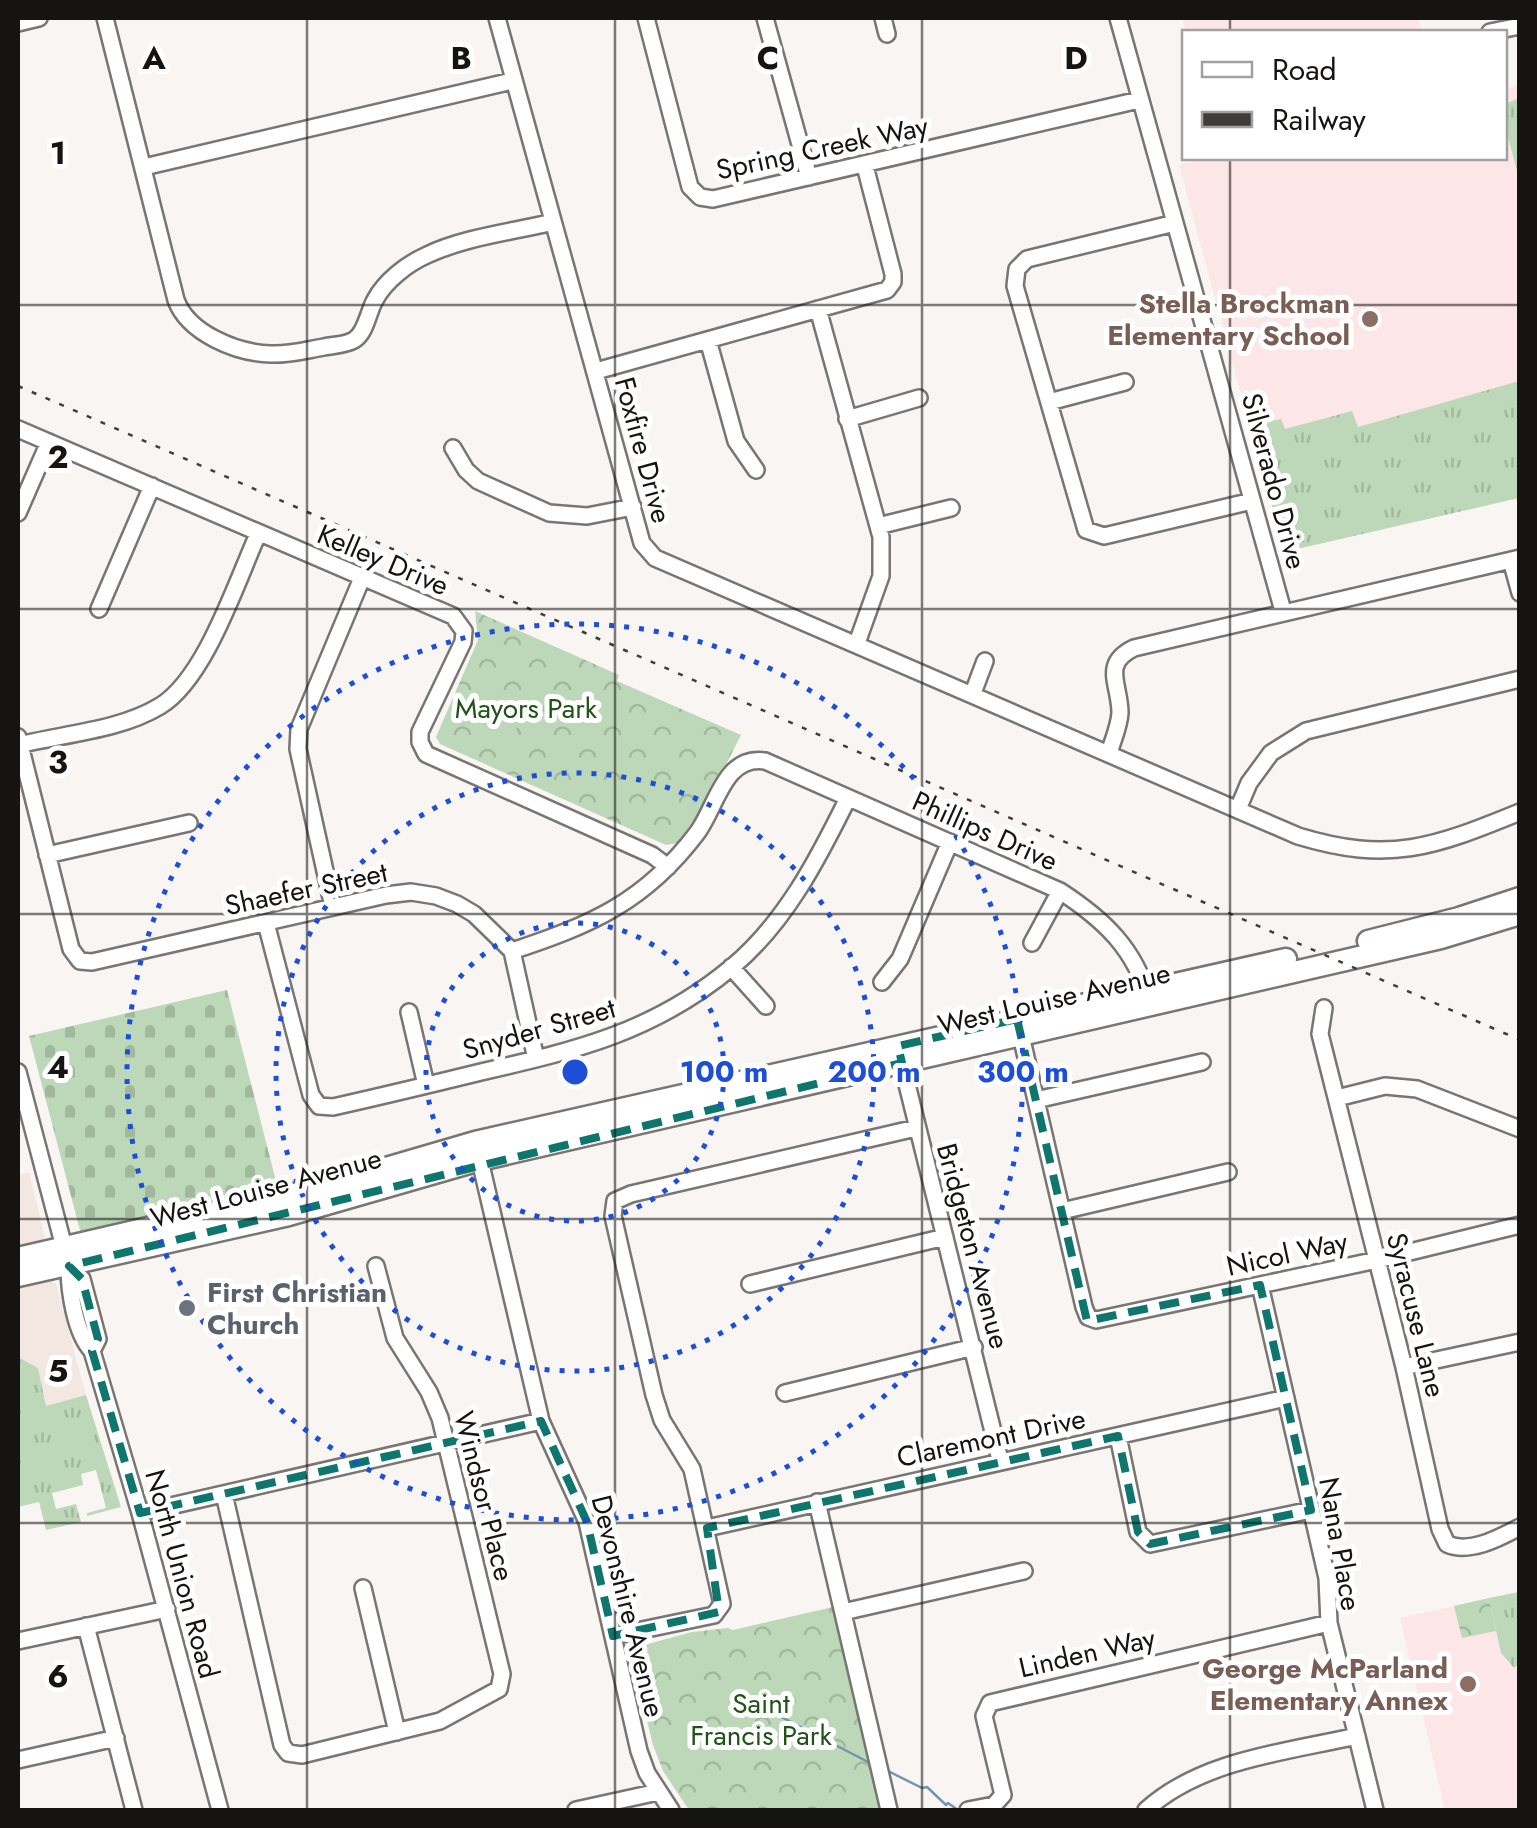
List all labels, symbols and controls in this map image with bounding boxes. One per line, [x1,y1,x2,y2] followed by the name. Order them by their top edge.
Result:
[1182,30,1507,160] legend
[141,35,166,81] text: A
[450,35,472,81] text: B
[757,35,779,81] text: C
[1064,35,1088,81] text: D
[1272,48,1337,91] text: Road
[1272,98,1367,141] text: Railway
[712,105,932,190] street label: Spring Creek Way
[50,130,66,176] text: 1
[1107,283,1350,356] place label: Stella Brockman Elementary School
[1359,308,1381,330] marker: Stella Brockman Elementary School
[604,373,682,527] street label: Foxfire Drive
[1231,389,1317,573] street label: Silverado Drive
[48,434,69,480] text: 2
[311,514,455,606] street label: Kelley Drive
[455,688,598,729] park label: Mayors Park
[48,739,68,785] text: 3
[906,781,1064,881] street label: Phillips Drive
[221,852,391,926] street label: Shaefer Street
[934,952,1174,1046] street label: West Louise Avenue
[458,988,621,1070] street label: Snyder Street
[47,1044,69,1090] text: 4
[680,1050,768,1093] text: 100 m
[828,1050,921,1093] text: 200 m
[977,1050,1069,1093] text: 300 m
[557,1054,593,1090] centre of rings
[146,1137,386,1239] street label: West Louise Avenue
[926,1139,1020,1353] street label: Bridgeton Avenue
[1223,1221,1352,1287] street label: Nicol Way
[1376,1228,1456,1402] street label: Syracuse Lane
[207,1272,387,1345] place label: First Christian Church
[176,1297,198,1319] marker: First Christian Church
[48,1348,68,1394] text: 5
[893,1398,1089,1478] street label: Claremont Drive
[443,1407,525,1585] street label: Windsor Place
[134,1465,230,1683] street label: North Union Road
[1308,1474,1372,1614] street label: Nana Place
[581,1491,675,1721] street label: Devonshire Avenue
[1015,1617,1160,1689] street label: Linden Way
[1202,1648,1448,1721] place label: George McParland Elementary Annex
[47,1653,69,1699] text: 6
[1457,1673,1479,1695] marker: George McParland Elementary Annex
[690,1683,832,1756] park label: Saint Francis Park

